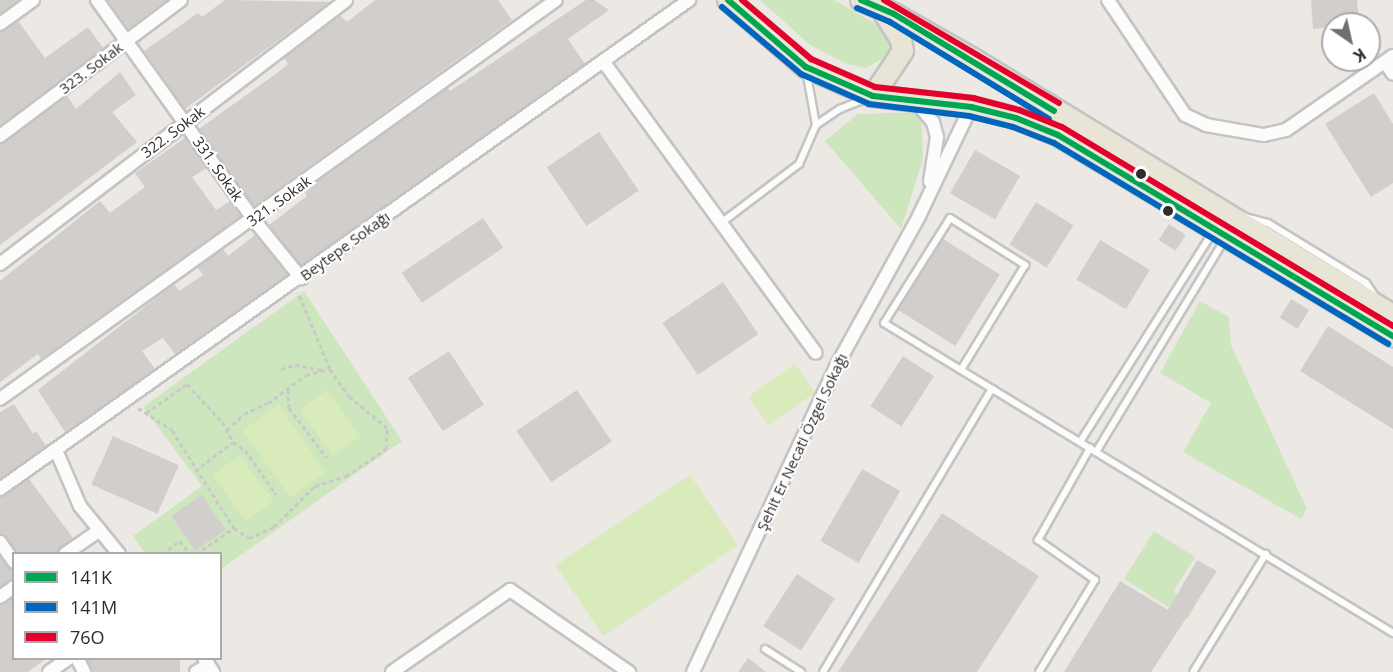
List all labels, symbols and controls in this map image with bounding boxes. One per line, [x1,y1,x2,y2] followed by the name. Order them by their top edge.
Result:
[1321,12,1381,72] north arrow
[56,38,126,98] street label: 323. Sokak
[1349,43,1371,67] text: K
[138,102,208,162] street label: 322. Sokak
[189,133,247,205] street label: 331. Sokak
[1135,168,1147,180] unlabelled marker
[243,172,315,230] street label: 321. Sokak
[1162,205,1174,217] unlabelled marker
[297,207,393,285] street label: Beytepe Sokağı
[753,350,851,534] street label: Şehit Er Necati Özgel Sokağı
[12,552,222,660] legend
[70,565,112,589] text: 141K
[70,595,117,619] text: 141M
[70,625,105,649] text: 76O

